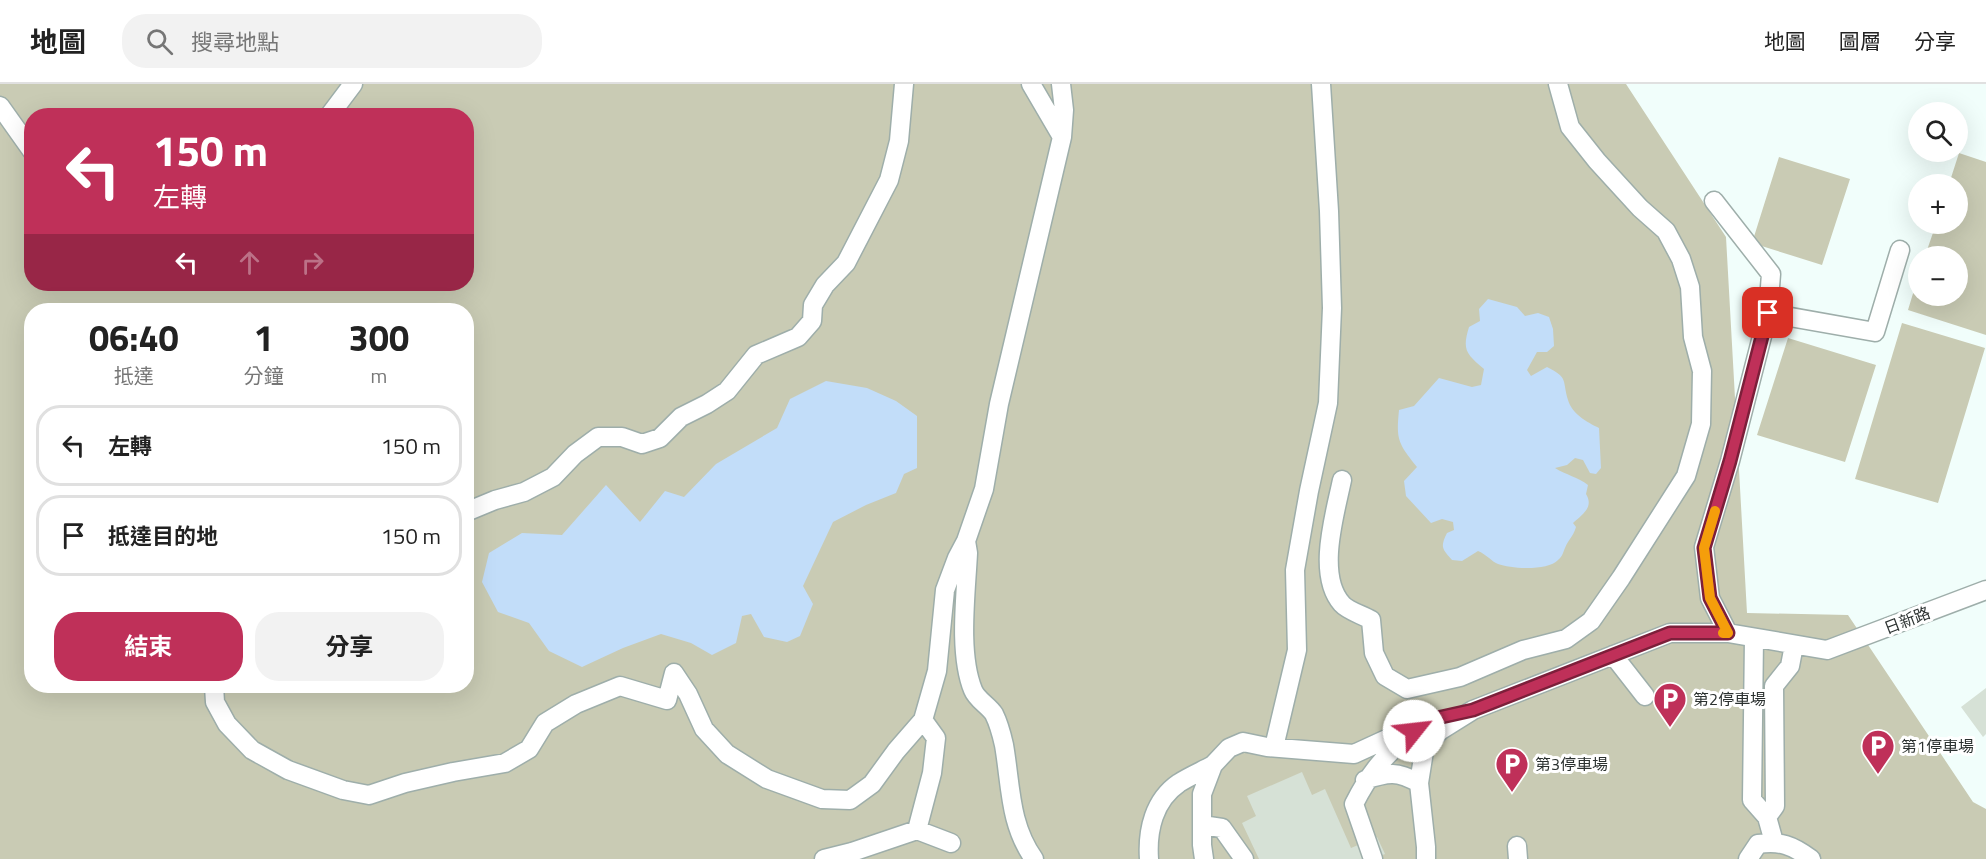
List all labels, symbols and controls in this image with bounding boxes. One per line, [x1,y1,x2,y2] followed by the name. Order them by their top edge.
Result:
[122,14,542,68] search box
[30,20,86,63] text: 地圖
[143,25,176,58] icon: search
[191,25,279,59] text: 搜尋地點
[1764,25,1806,57] text: 地圖
[1839,25,1881,57] text: 圖層
[1914,25,1956,57] text: 分享
[1908,102,1968,306] map controls
[1908,102,1968,162] button: search
[153,118,268,182] text: 150 m
[54,132,132,210] icon: left
[1908,174,1968,234] button: +
[153,176,207,217] text: 左轉
[170,246,203,279] icon: left
[233,246,266,279] icon: ahead
[296,246,329,279] icon: right
[1908,246,1968,306] button: −
[1742,287,1793,338] pin
[1751,296,1784,329] icon: arrive
[89,310,179,365] text: 06:40
[254,310,274,365] text: 1
[349,310,409,365] text: 300
[114,360,154,391] text: 抵達
[244,360,284,391] text: 分鐘
[370,360,387,391] text: m
[57,429,90,462] icon: left
[108,429,152,463] text: 左轉
[381,429,441,463] text: 150 m
[57,519,90,552] icon: arrive
[108,519,218,553] text: 抵達目的地
[381,519,441,553] text: 150 m
[1880,600,1934,640] street label: 日新路
[54,612,243,681] button: 結束
[255,612,444,681] button: 分享
[1652,681,1688,728] parking icon: 第2停車場
[1693,687,1766,711] place label: 第2停車場
[1382,699,1446,763] position arrow
[1860,728,1896,775] parking icon: 第1停車場
[1901,734,1974,758] place label: 第1停車場
[1494,746,1530,793] parking icon: 第3停車場
[1535,752,1608,776] place label: 第3停車場

